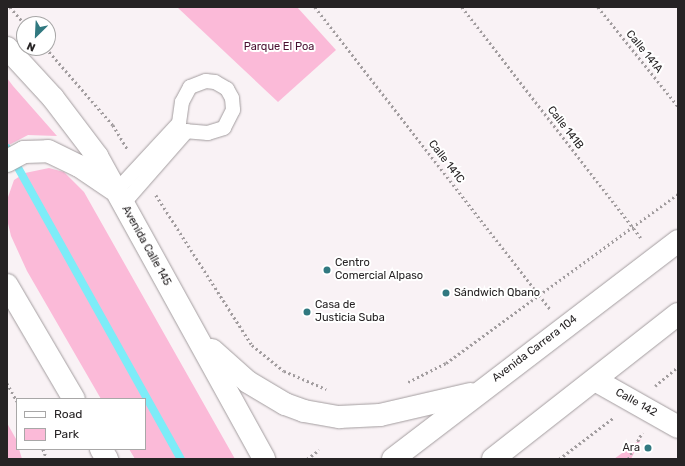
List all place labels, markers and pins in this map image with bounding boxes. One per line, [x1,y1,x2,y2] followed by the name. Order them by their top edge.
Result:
[335,257,423,283] place label: Centro Comercial Alpaso
[322,265,332,275] marker: Centro Comercial Alpaso
[454,286,540,300] place label: Sándwich Qbano
[441,288,451,298] marker: Sándwich Qbano
[315,299,385,325] place label: Casa de Justicia Suba
[302,307,312,317] marker: Casa de Justicia Suba
[622,441,640,455] place label: Ara
[643,443,653,453] marker: Ara

